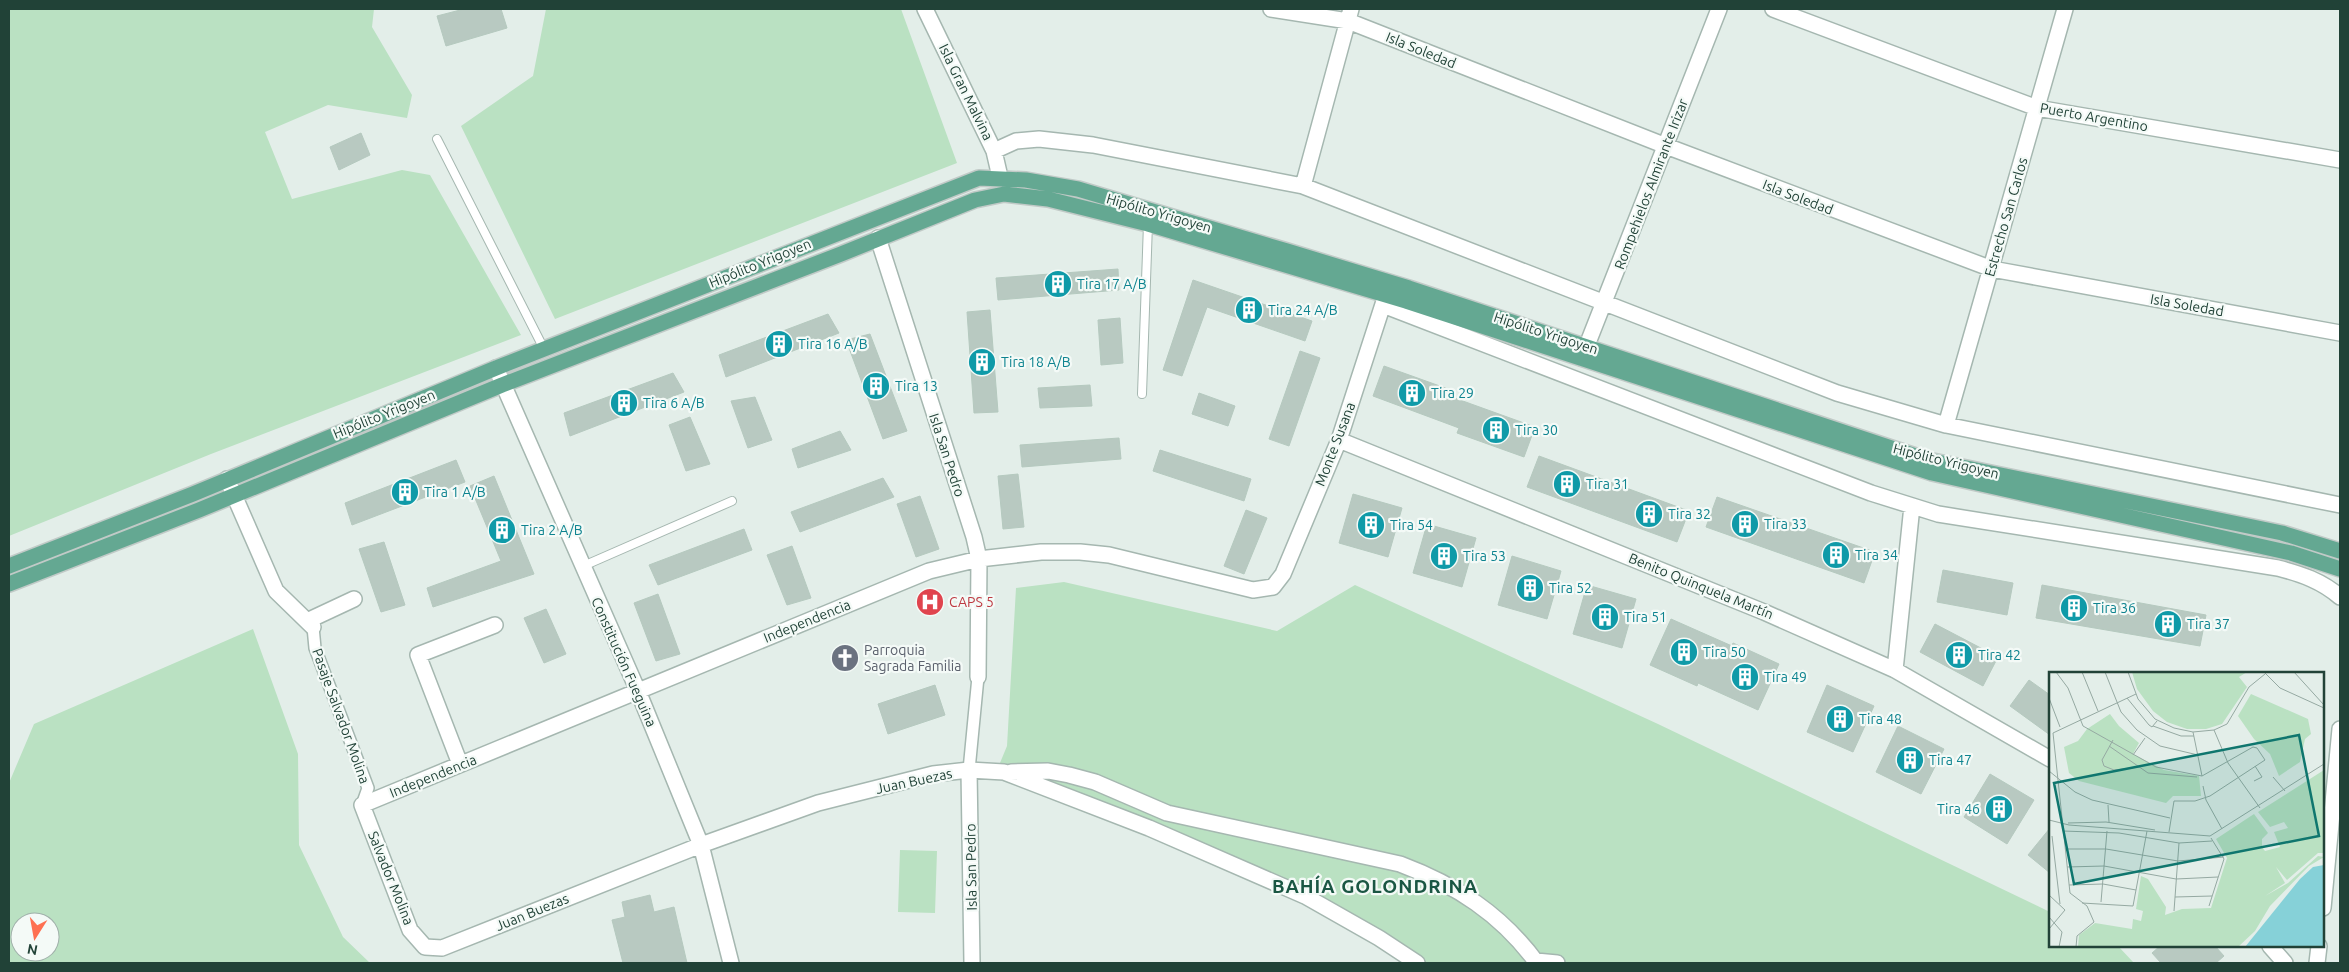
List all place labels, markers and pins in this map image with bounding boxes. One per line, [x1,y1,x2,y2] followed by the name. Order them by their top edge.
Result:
[1043,269,1073,299] building icon: Tira 17 A/B
[1077,276,1147,292] place label: Tira 17 A/B
[1234,295,1264,325] building icon: Tira 24 A/B
[1268,302,1338,318] place label: Tira 24 A/B
[764,329,794,359] building icon: Tira 16 A/B
[798,336,868,352] place label: Tira 16 A/B
[967,347,997,377] building icon: Tira 18 A/B
[1001,354,1071,370] place label: Tira 18 A/B
[861,371,891,401] building icon: Tira 13
[895,378,938,394] place label: Tira 13
[1397,378,1427,408] building icon: Tira 29
[1431,385,1474,401] place label: Tira 29
[609,388,639,418] building icon: Tira 6 A/B
[643,395,705,411] place label: Tira 6 A/B
[1481,415,1511,445] building icon: Tira 30
[1515,422,1558,438] place label: Tira 30
[1552,469,1582,499] building icon: Tira 31
[1586,476,1629,492] place label: Tira 31
[390,477,420,507] building icon: Tira 1 A/B
[424,484,486,500] place label: Tira 1 A/B
[1634,499,1664,529] building icon: Tira 32
[1668,506,1711,522] place label: Tira 32
[1730,509,1760,539] building icon: Tira 33
[1356,510,1386,540] building icon: Tira 54
[487,515,517,545] building icon: Tira 2 A/B
[1764,516,1807,532] place label: Tira 33
[1390,517,1433,533] place label: Tira 54
[521,522,583,538] place label: Tira 2 A/B
[1821,540,1851,570] building icon: Tira 34
[1429,541,1459,571] building icon: Tira 53
[1855,547,1898,563] place label: Tira 34
[1463,548,1506,564] place label: Tira 53
[1515,573,1545,603] building icon: Tira 52
[1549,580,1592,596] place label: Tira 52
[915,587,945,617] hospital icon: CAPS 5
[2059,593,2089,623] building icon: Tira 36
[949,594,994,610] place label: CAPS 5
[2093,600,2136,616] place label: Tira 36
[1590,602,1620,632] building icon: Tira 51
[1624,609,1667,625] place label: Tira 51
[2153,609,2183,639] building icon: Tira 37
[2187,616,2230,632] place label: Tira 37
[1669,637,1699,667] building icon: Tira 50
[1944,640,1974,670] building icon: Tira 42
[864,642,961,674] place label: Parroquia Sagrada Familia
[830,643,860,673] church icon: Parroquia Sagrada Familia
[1703,644,1746,660] place label: Tira 50
[1978,647,2021,663] place label: Tira 42
[1730,662,1760,692] building icon: Tira 49
[1764,669,1807,685] place label: Tira 49
[1825,704,1855,734] building icon: Tira 48
[1859,711,1902,727] place label: Tira 48
[1895,745,1925,775] building icon: Tira 47
[1929,752,1972,768] place label: Tira 47
[1984,794,2014,824] building icon: Tira 46
[1937,801,1980,817] place label: Tira 46

